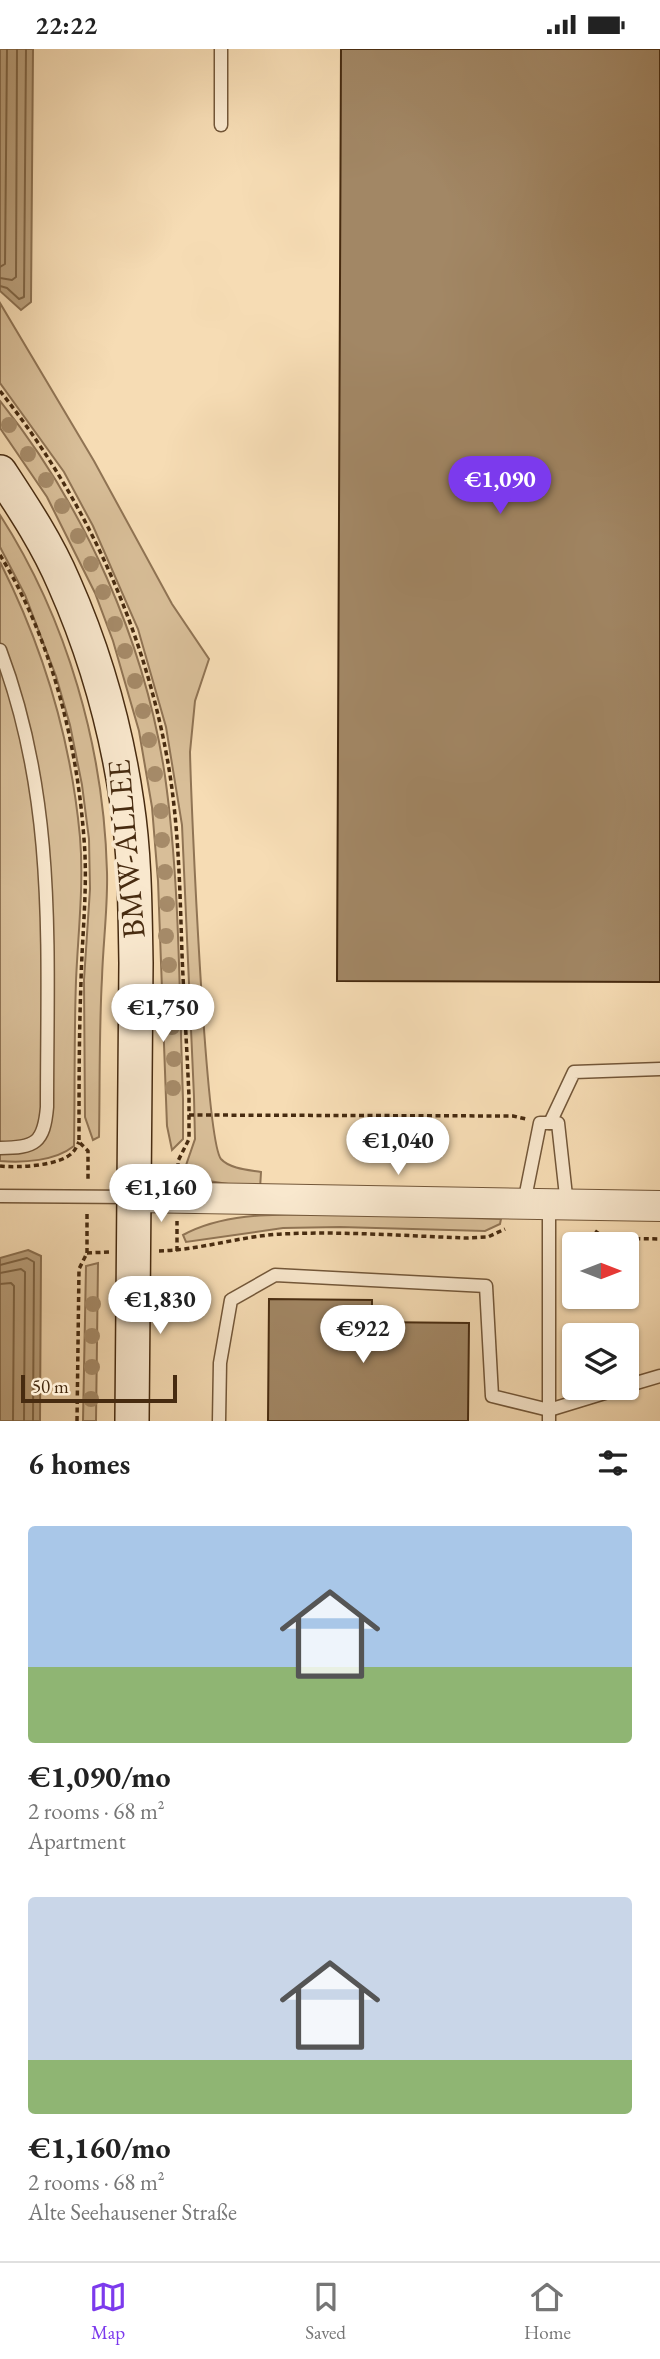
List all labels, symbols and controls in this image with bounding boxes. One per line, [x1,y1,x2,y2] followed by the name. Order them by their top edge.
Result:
[35,8,97,42] text: 22:22
[443,456,557,516] pin: €1,090
[464,464,536,494] text: €1,090
[97,758,155,940] street label: BMW-ALLEE
[106,985,220,1044] pin: €1,750
[127,992,199,1022] text: €1,750
[341,1117,455,1177] pin: €1,040
[362,1125,434,1155] text: €1,040
[104,1165,218,1224] pin: €1,160
[125,1172,197,1202] text: €1,160
[562,1232,639,1309] north arrow
[562,1232,639,1400] map controls
[103,1277,217,1336] pin: €1,830
[124,1284,196,1314] text: €1,830
[322,1305,404,1365] pin: €922
[336,1313,390,1343] text: €922
[562,1323,639,1400] button: layers
[21,1372,177,1404] scale bar
[32,1374,69,1399] text: 50 m
[28,1444,130,1483] text: 6 homes
[594,1444,632,1482] icon: filters
[267,1571,393,1697] icon: home
[28,1757,171,1796] text: €1,090/mo
[28,1796,165,1826] text: 2 rooms · 68 m²
[28,1826,126,1856] text: Apartment
[267,1942,393,2068] icon: home
[28,2128,171,2167] text: €1,160/mo
[28,2167,165,2197] text: 2 rooms · 68 m²
[28,2197,237,2227] text: Alte Seehausener Straße
[89,2278,127,2345] tab: Map
[305,2278,346,2345] tab: Saved
[524,2278,571,2345] tab: Home

